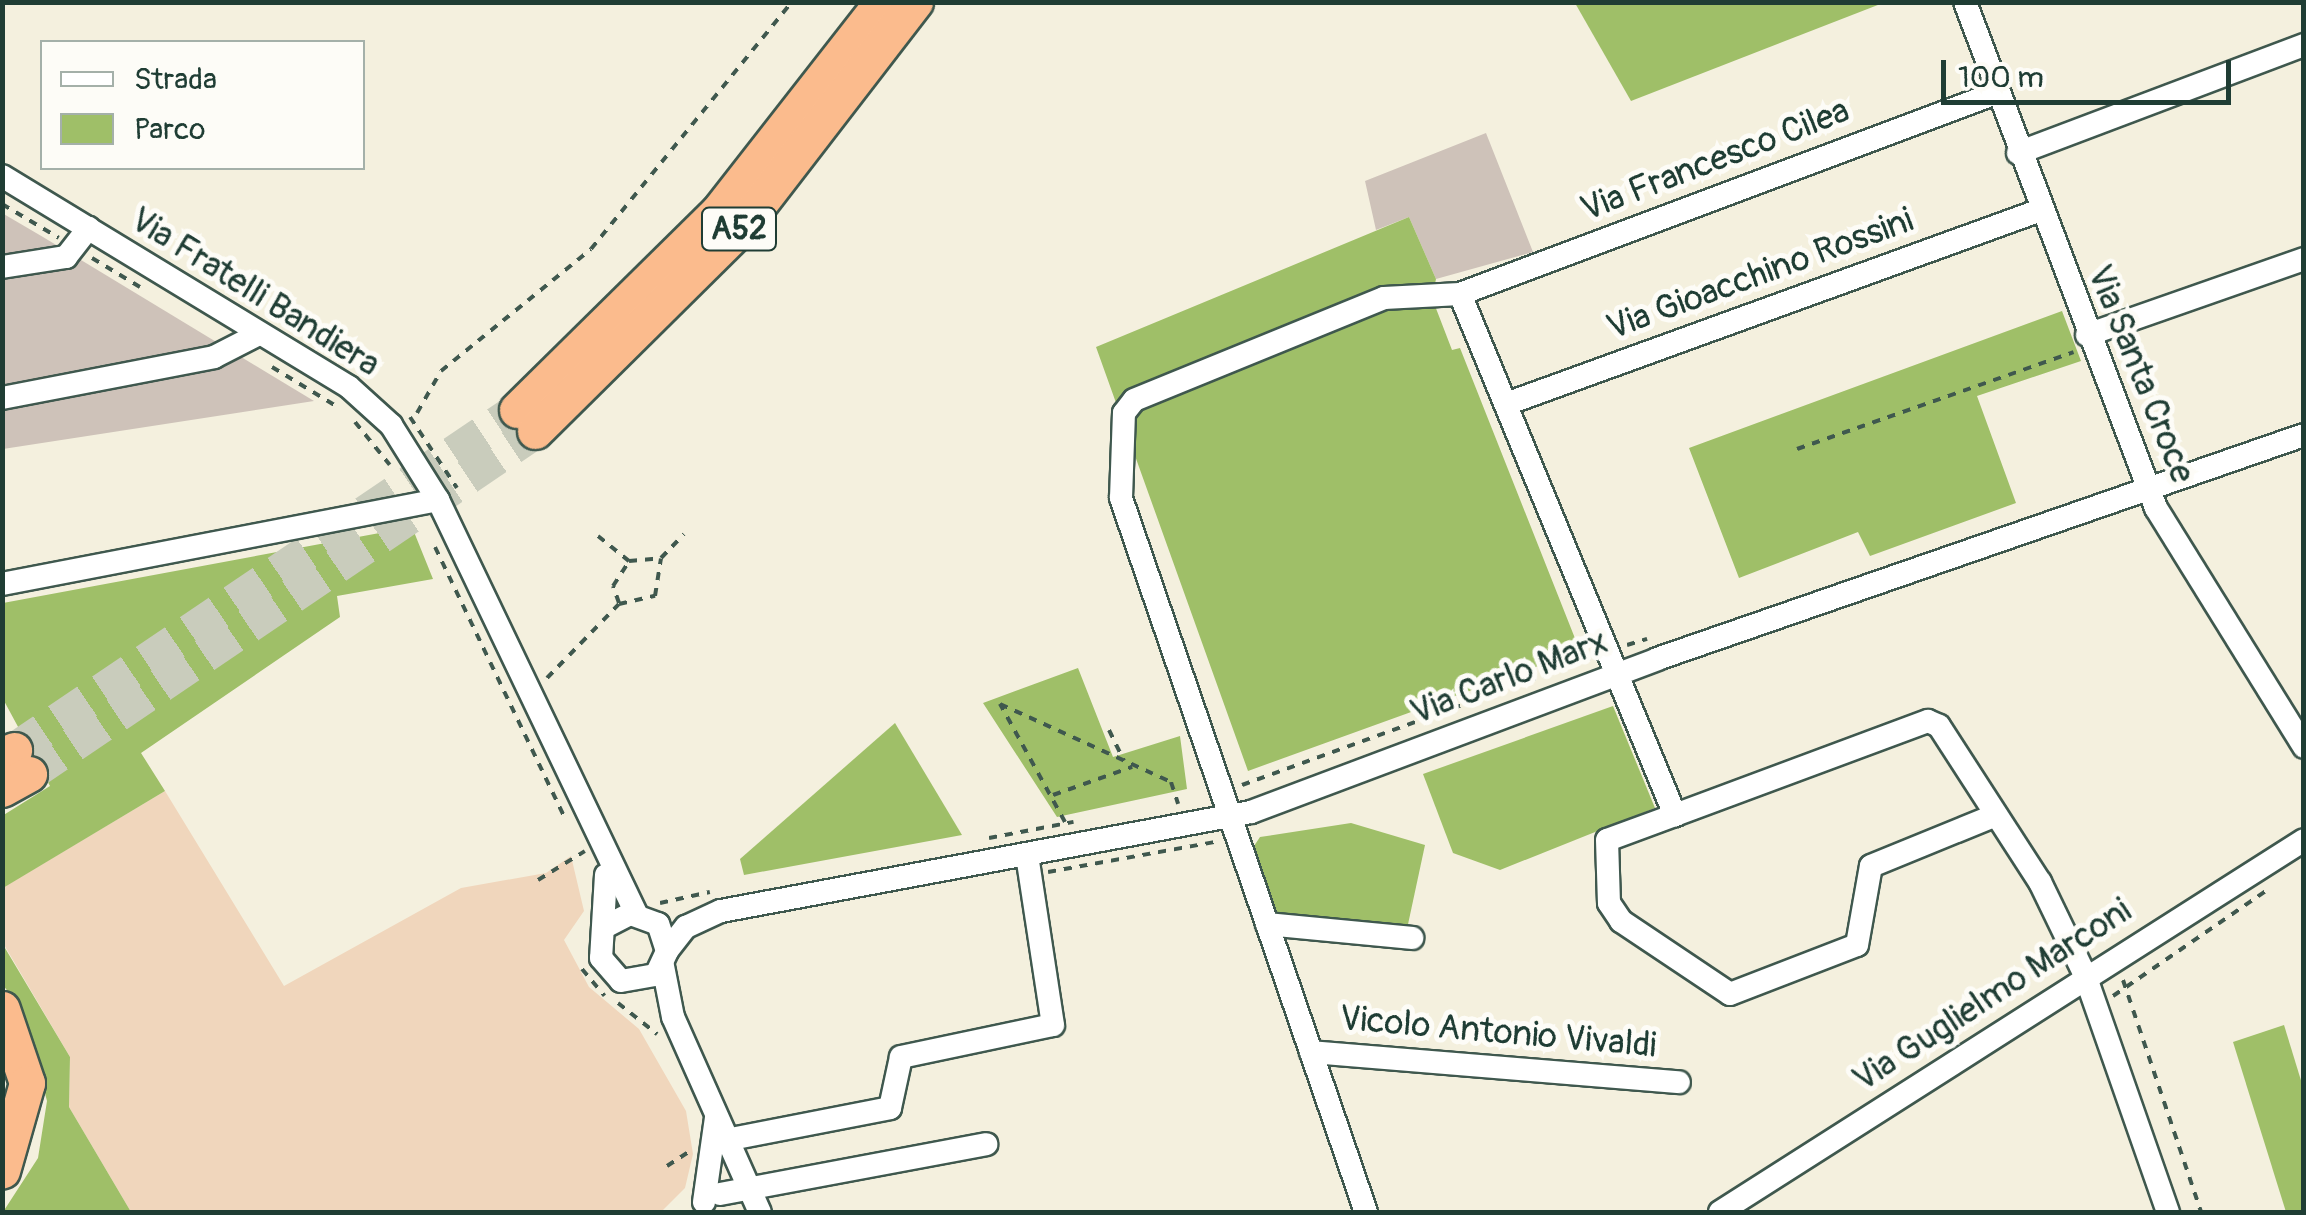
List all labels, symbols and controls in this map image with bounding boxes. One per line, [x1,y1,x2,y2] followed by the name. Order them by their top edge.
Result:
[40,40,365,170] legend
[1946,40,2236,102] scale bar
[1958,59,2044,96] text: 100 m
[134,61,217,98] text: Strada
[1575,89,1855,231] street label: Via Francesco Cilea
[134,111,205,148] text: Parco
[123,198,387,386] street label: Via Fratelli Bandiera
[1601,199,1919,349] street label: Via Gioacchino Rossini
[699,202,779,256] road number: A52
[2078,259,2204,489] street label: Via Santa Croce
[1405,620,1613,734] street label: Via Carlo Marx
[1845,889,2139,1101] street label: Via Guglielmo Marconi
[1338,997,1658,1067] street label: Vicolo Antonio Vivaldi

